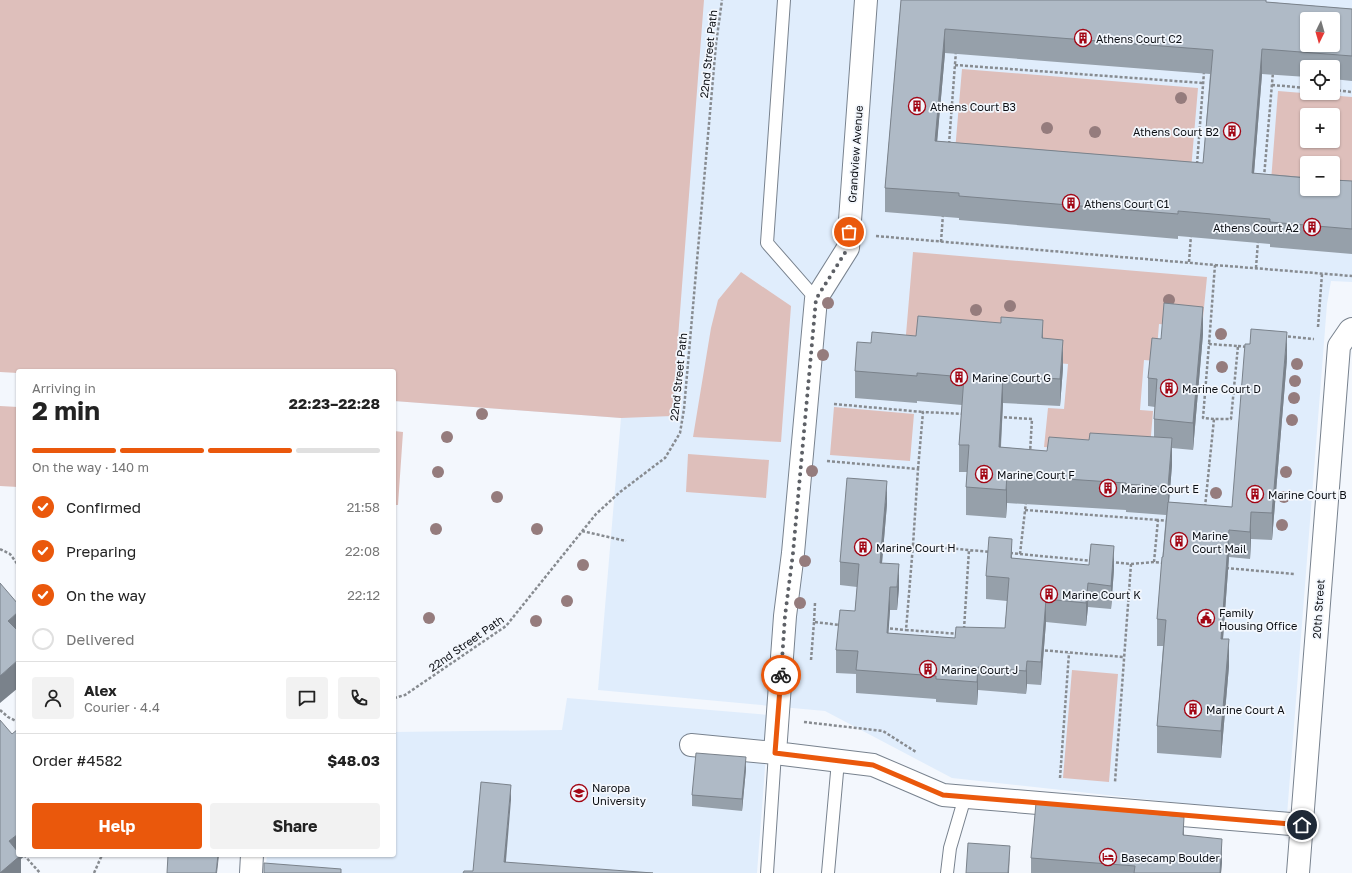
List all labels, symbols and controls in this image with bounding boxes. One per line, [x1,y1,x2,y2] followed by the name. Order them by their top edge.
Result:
[697,9,719,99] street label: 22nd Street Path
[1300,12,1340,52] north arrow
[1300,12,1340,196] map controls
[1073,28,1093,48] building icon: Athens Court C2
[1096,32,1182,45] place label: Athens Court C2
[1300,60,1340,100] button: locate
[907,96,927,116] building icon: Athens Court B3
[930,100,1016,113] place label: Athens Court B3
[845,105,865,203] street label: Grandview Avenue
[1300,108,1340,148] button: +
[1222,121,1242,141] building icon: Athens Court B2
[1133,125,1219,138] place label: Athens Court B2
[1300,156,1340,196] button: −
[1061,193,1081,213] building icon: Athens Court C1
[1084,197,1169,210] place label: Athens Court C1
[832,215,866,249] pin
[1302,217,1322,237] building icon: Athens Court A2
[838,221,860,243] icon: bag
[1213,221,1299,234] place label: Athens Court A2
[667,332,689,422] street label: 22nd Street Path
[949,367,969,387] building icon: Marine Court G
[972,371,1051,384] place label: Marine Court G
[1159,378,1179,398] building icon: Marine Court D
[32,380,96,396] text: Arriving in
[1182,382,1261,395] place label: Marine Court D
[289,394,380,412] text: 22:23–22:28
[32,395,100,426] text: 2 min
[32,459,149,475] text: On the way · 140 m
[974,464,994,484] building icon: Marine Court F
[997,468,1075,481] place label: Marine Court F
[1098,478,1118,498] building icon: Marine Court E
[1121,482,1199,495] place label: Marine Court E
[1245,484,1265,504] building icon: Marine Court B
[1268,488,1347,501] place label: Marine Court B
[32,496,54,518] icon: check
[66,498,141,516] text: Confirmed
[347,499,380,515] text: 21:58
[1192,529,1247,555] place label: Marine Court Mail
[1169,531,1189,551] building icon: Marine Court Mail
[853,537,873,557] building icon: Marine Court H
[32,540,54,562] icon: check
[876,541,956,554] place label: Marine Court H
[66,542,136,560] text: Preparing
[345,543,380,559] text: 22:08
[1309,579,1327,639] street label: 20th Street
[32,584,54,606] icon: check
[1039,584,1059,604] building icon: Marine Court K
[66,586,146,604] text: On the way
[347,587,380,603] text: 22:12
[1062,588,1141,601] place label: Marine Court K
[1219,606,1297,632] place label: Family Housing Office
[1196,608,1216,628] public building icon: Family Housing Office
[426,612,506,674] street label: 22nd Street Path
[66,630,134,648] text: Delivered
[761,655,801,695] courier
[918,659,938,679] building icon: Marine Court J
[941,663,1018,676] place label: Marine Court J
[770,664,792,686] icon: bike
[32,677,74,719] button: person
[286,677,328,719] button: chat
[338,677,380,719] button: phone
[84,681,117,699] text: Alex
[84,699,160,715] text: Courier · 4.4
[1183,699,1203,719] building icon: Marine Court A
[1206,703,1285,716] place label: Marine Court A
[32,751,122,769] text: Order #4582
[327,751,380,769] text: $48.03
[592,781,646,807] place label: Naropa University
[569,783,589,803] school or university icon: Naropa University
[32,803,202,849] button: Help
[210,803,380,849] button: Share
[1285,808,1319,842] pin
[1291,814,1313,836] icon: home
[1098,847,1118,867] hotel icon: Basecamp Boulder
[1121,851,1220,864] place label: Basecamp Boulder

